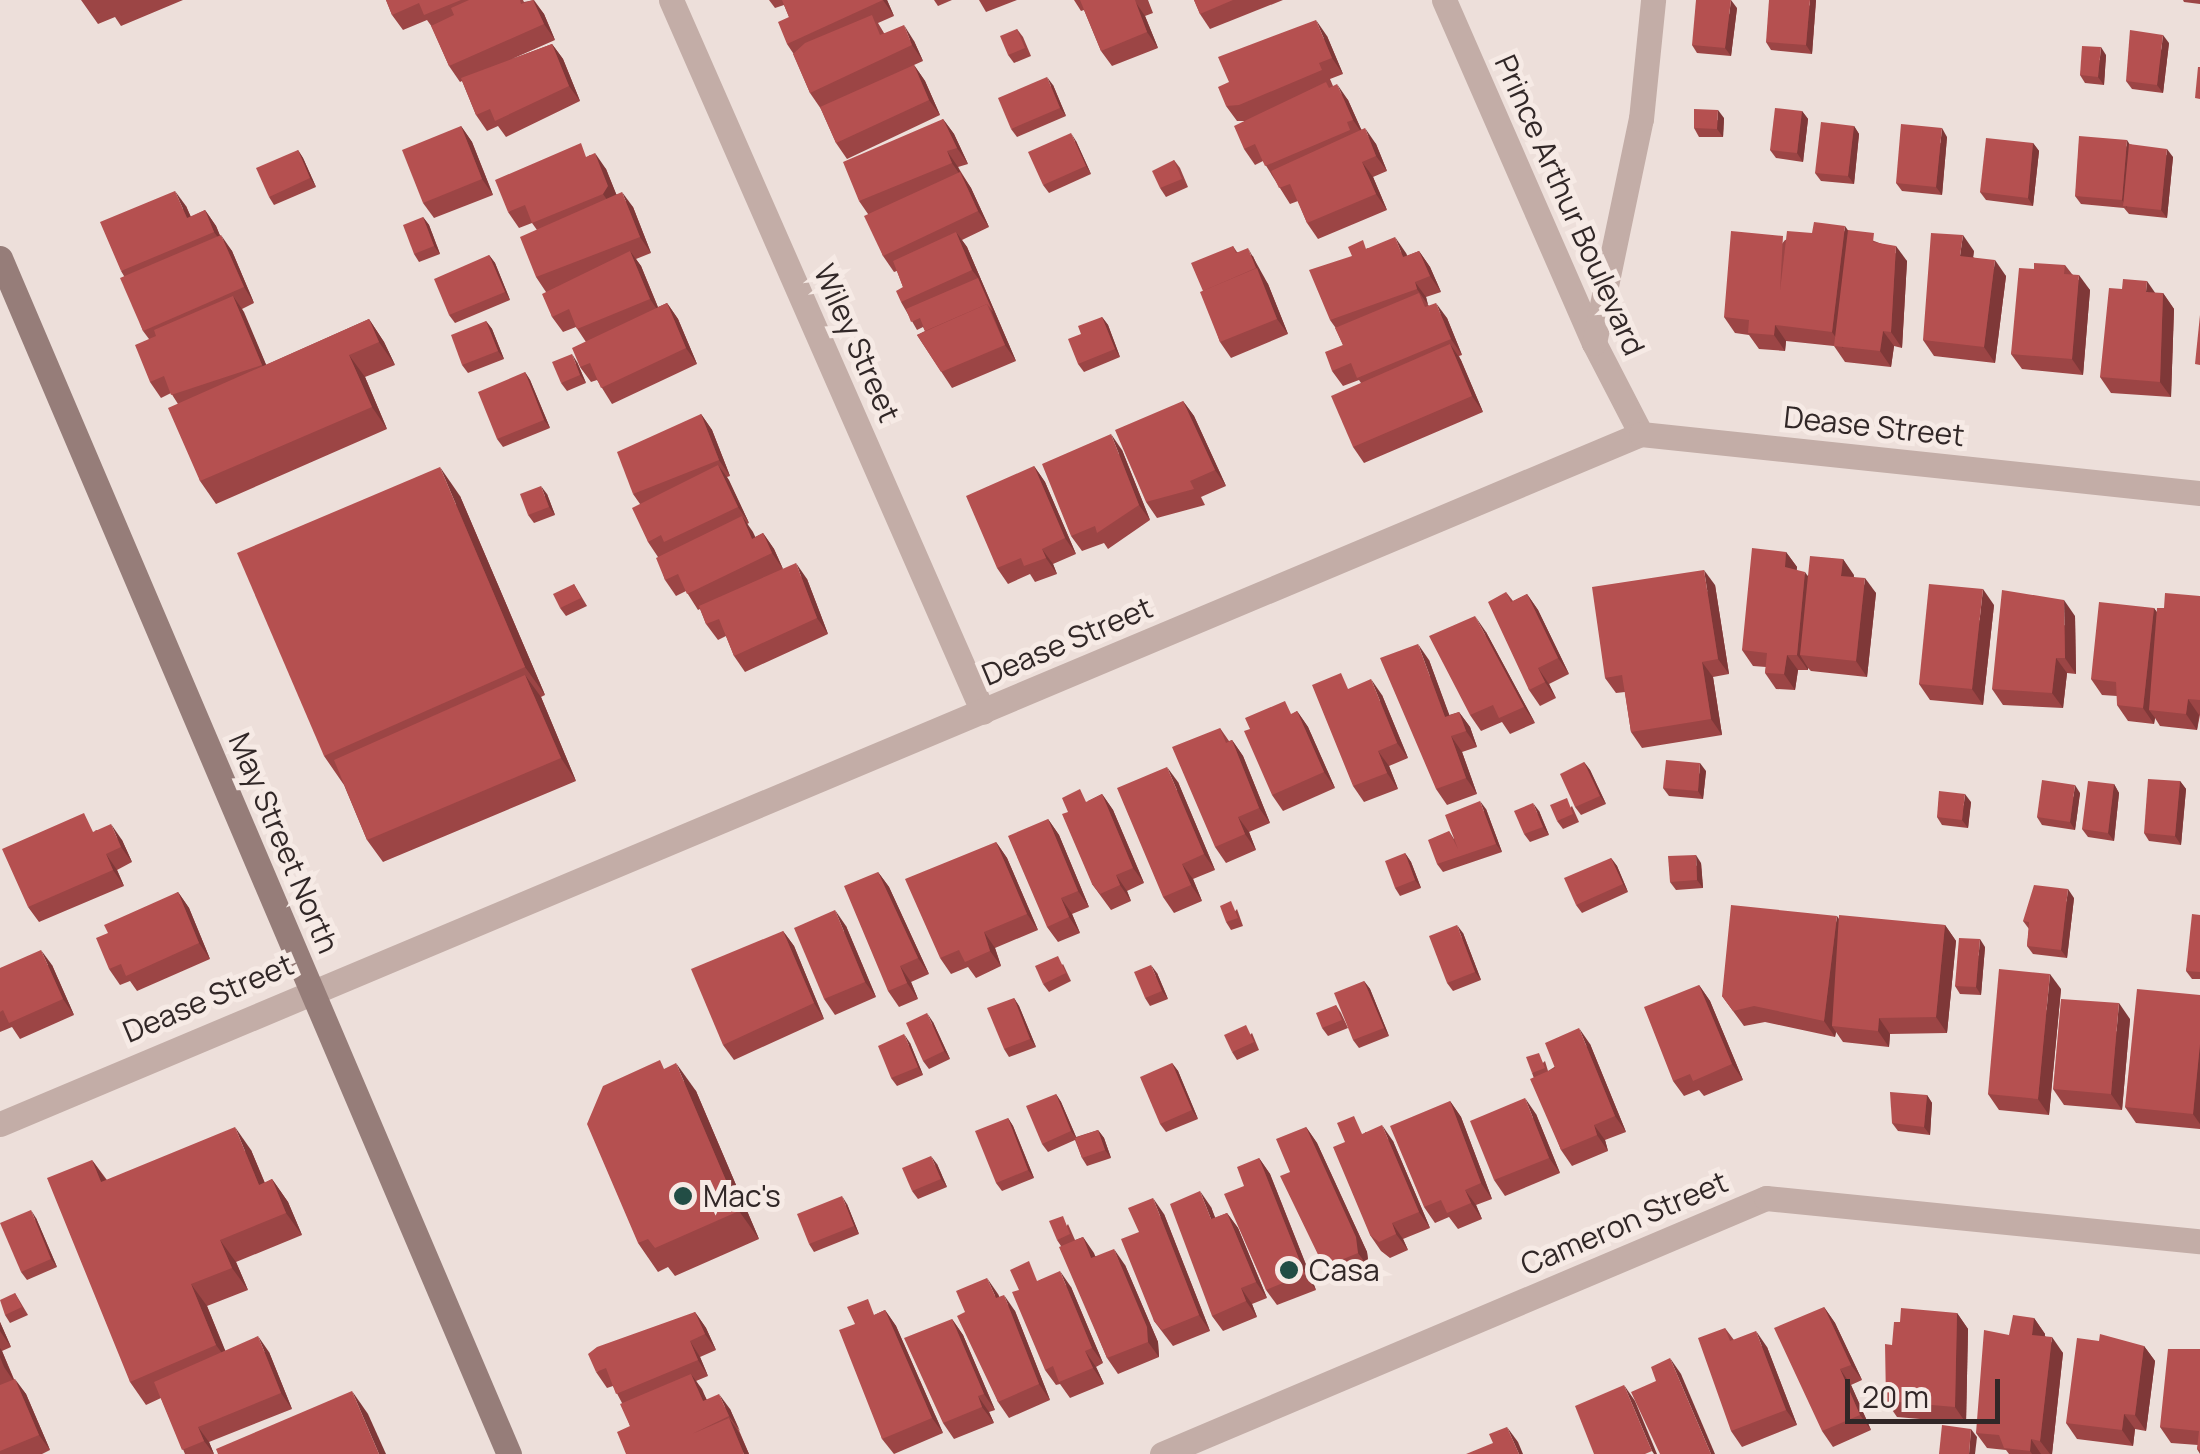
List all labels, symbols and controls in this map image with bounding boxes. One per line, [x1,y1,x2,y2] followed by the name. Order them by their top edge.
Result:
[1487,49,1653,361] street label: Prince Arthur Boulevard
[806,259,908,427] street label: Wiley Street
[1782,399,1966,453] street label: Dease Street
[976,589,1158,693] street label: Dease Street
[221,727,347,959] street label: May Street North
[117,946,299,1050] street label: Dease Street
[1515,1163,1733,1283] street label: Cameron Street
[703,1178,781,1214] place label: Mac's
[672,1185,694,1207] marker: Mac's
[1309,1252,1380,1288] place label: Casa
[1278,1259,1300,1281] marker: Casa
[1850,1359,2005,1421] scale bar
[1862,1376,1929,1417] text: 20 m

